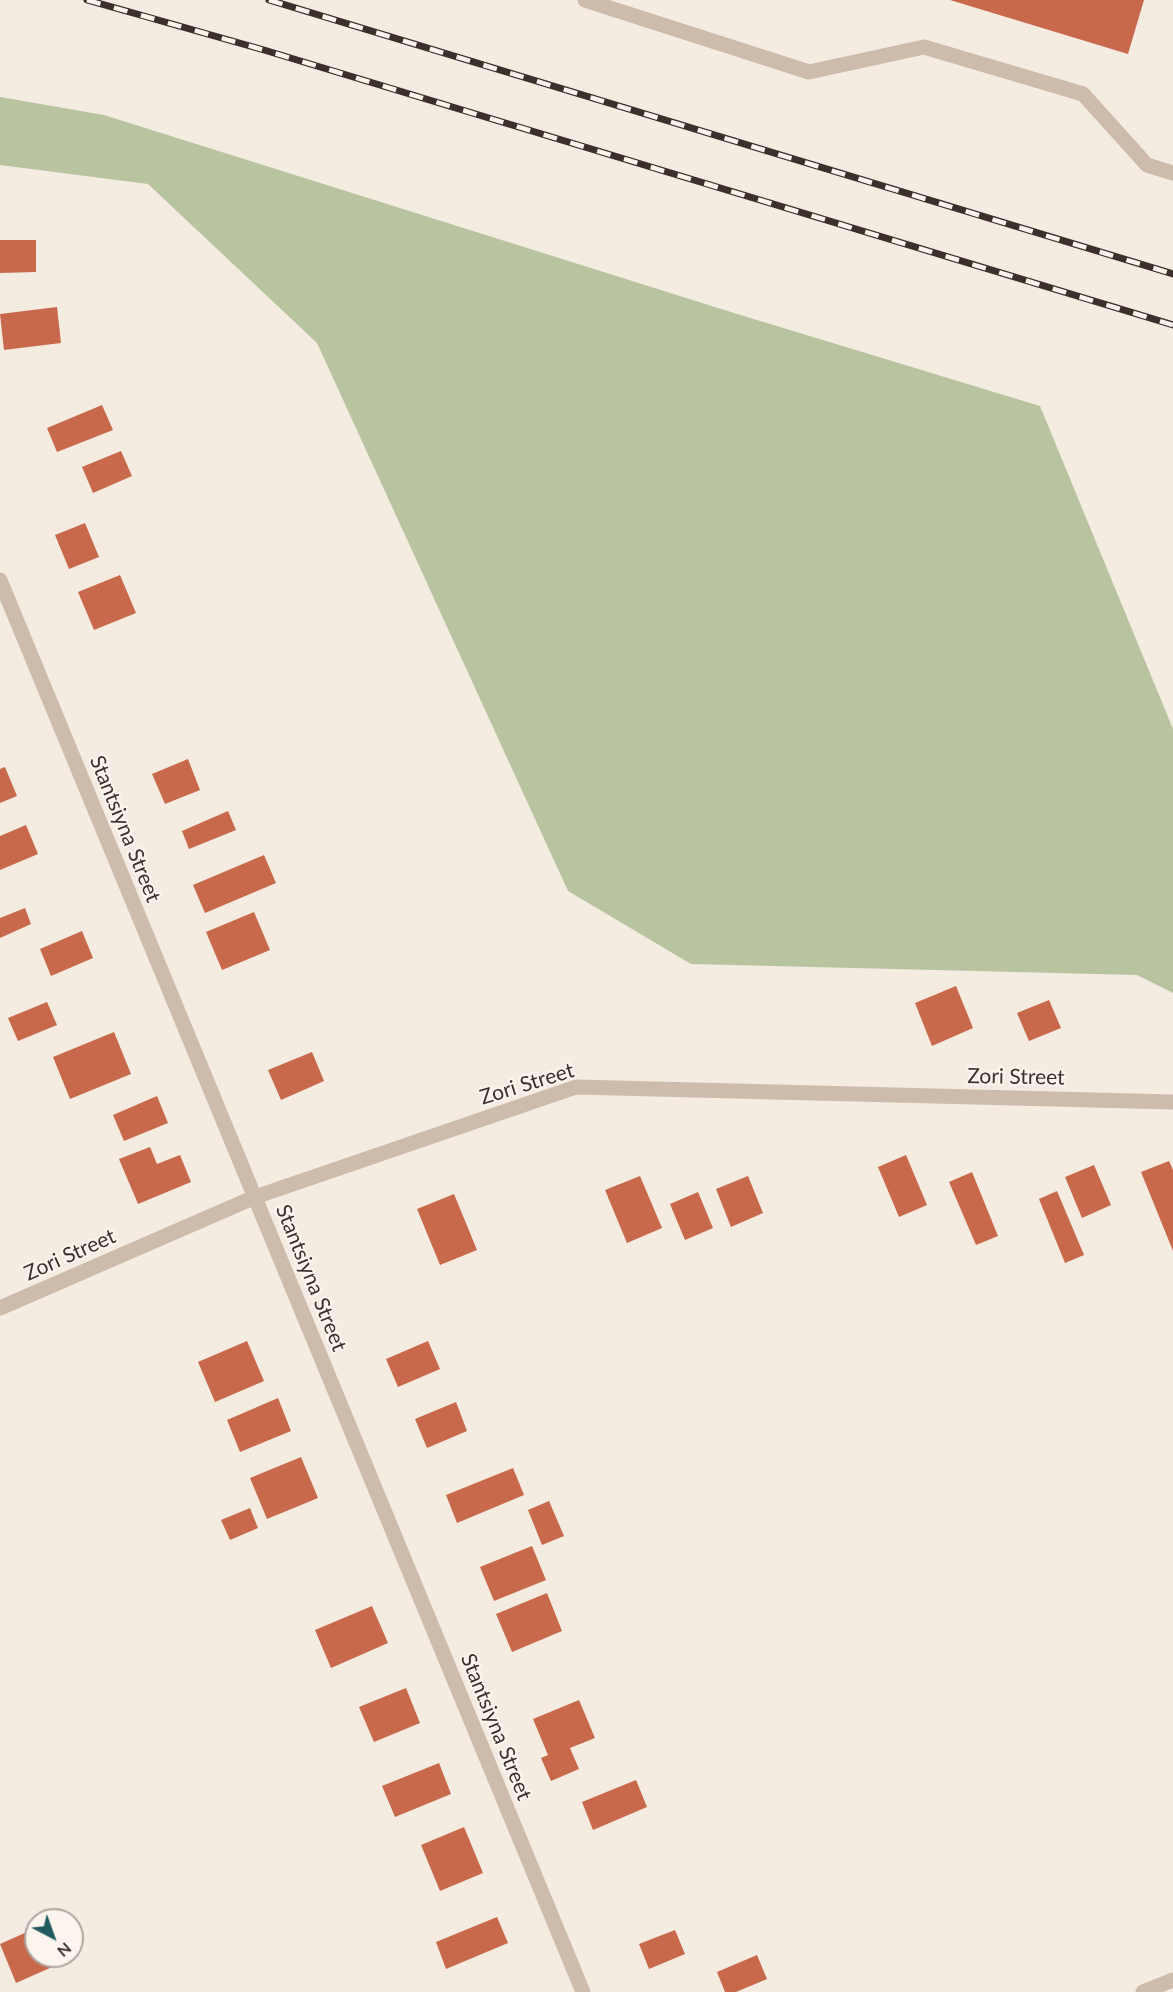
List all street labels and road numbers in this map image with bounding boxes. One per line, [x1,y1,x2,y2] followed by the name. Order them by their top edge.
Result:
[84,752,166,906] street label: Stantsiyna Street
[477,1058,577,1110] street label: Zori Street
[967,1064,1065,1090] street label: Zori Street
[270,1201,352,1355] street label: Stantsiyna Street
[20,1224,120,1286] street label: Zori Street
[455,1650,537,1804] street label: Stantsiyna Street

